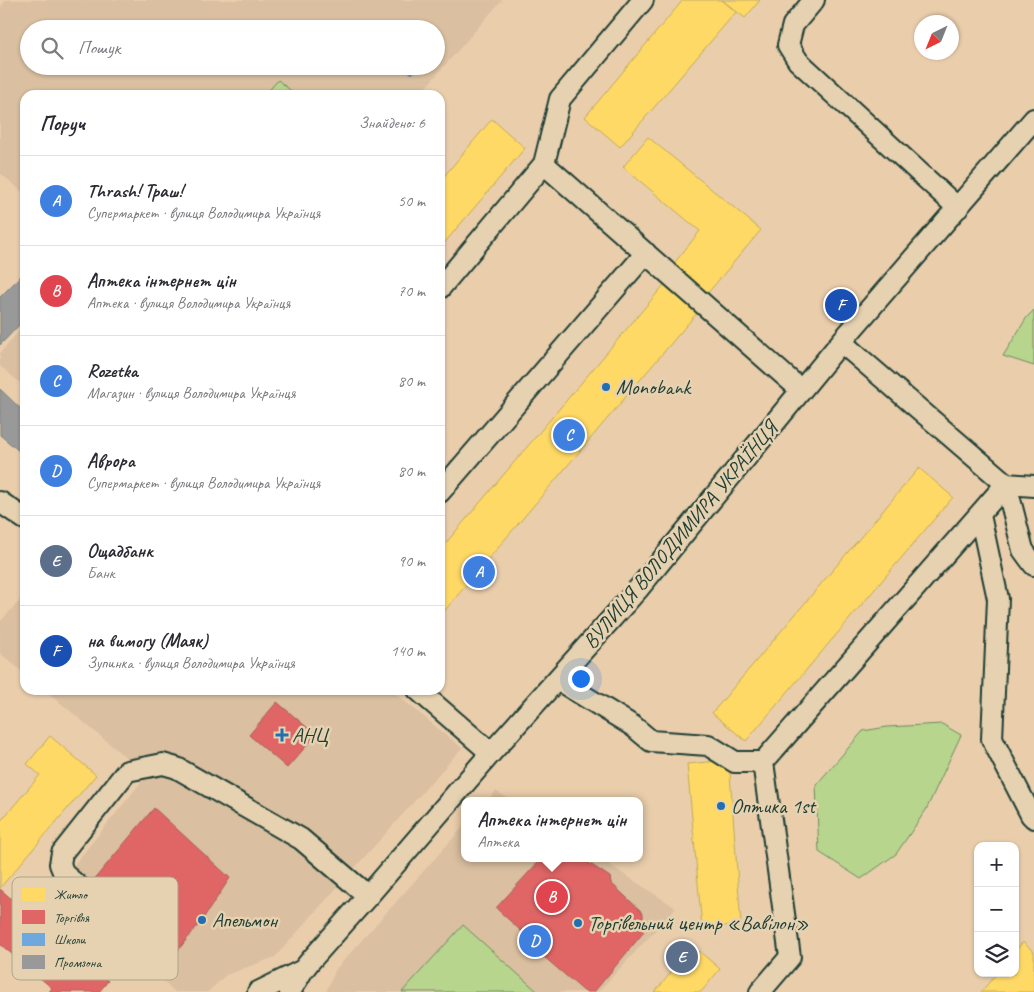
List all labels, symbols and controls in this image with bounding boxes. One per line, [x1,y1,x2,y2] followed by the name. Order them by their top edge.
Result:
[914,15,959,60] north arrow
[20,20,445,75] search box
[38,34,66,62] icon: search
[78,36,120,60] text: Пошук
[40,110,85,136] text: Поруч
[359,113,425,133] text: Знайдено: 6
[87,179,183,203] text: Thrash! Траш!
[52,191,60,211] text: A
[398,191,425,211] text: 50 m
[87,203,320,223] text: Супермаркет · вулиця Володимира Українця
[87,269,236,293] text: Аптека інтернет цін
[52,281,60,301] text: B
[398,281,425,301] text: 70 m
[825,286,857,324] pin: F
[87,293,290,313] text: Аптека · вулиця Володимира Українця
[87,359,138,383] text: Rozetka
[52,371,60,391] text: C
[398,371,425,391] text: 80 m
[616,374,693,400] place label: Monobank
[600,381,612,393] marker: Monobank
[87,383,296,403] text: Магазин · вулиця Володимира Українця
[577,413,785,654] street label: ВУЛИЦЯ ВОЛОДИМИРА УКРАЇНЦЯ
[553,416,585,454] pin: C
[87,449,135,473] text: Аврора
[51,461,61,481] text: D
[398,461,425,481] text: 80 m
[87,473,320,493] text: Супермаркет · вулиця Володимира Українця
[87,539,153,563] text: Ощадбанк
[52,551,60,571] text: E
[398,551,425,571] text: 90 m
[463,553,495,591] pin: A
[87,563,115,583] text: Банк
[87,629,208,653] text: на вимогу (Маяк)
[52,641,60,661] text: F
[391,641,425,661] text: 140 m
[87,653,295,673] text: Зупинка · вулиця Володимира Українця
[568,666,594,692] your location
[292,722,330,748] place label: АНЦ
[276,729,288,741] marker: АНЦ
[731,793,817,819] place label: Оптика 1st
[461,797,643,862] popup
[715,800,727,812] marker: Оптика 1st
[478,808,626,832] text: Аптека інтернет цін
[478,832,519,852] text: Аптека
[974,842,1019,977] map controls
[974,842,1019,887] button: +
[12,877,178,980] legend
[536,878,568,916] pin: B
[54,886,89,903] text: Житло
[974,887,1019,932] button: −
[212,907,278,933] place label: Апельмон
[54,909,90,926] text: Торгівля
[588,910,809,936] place label: Торгівельний центр «Вавілон»
[196,914,208,926] marker: Апельмон
[572,917,584,929] marker: Торгівельний центр «Вавілон»
[519,922,551,960] pin: D
[54,931,86,948] text: Школи
[974,932,1019,977] button: layers
[666,938,698,976] pin: E
[54,954,102,971] text: Промзона

